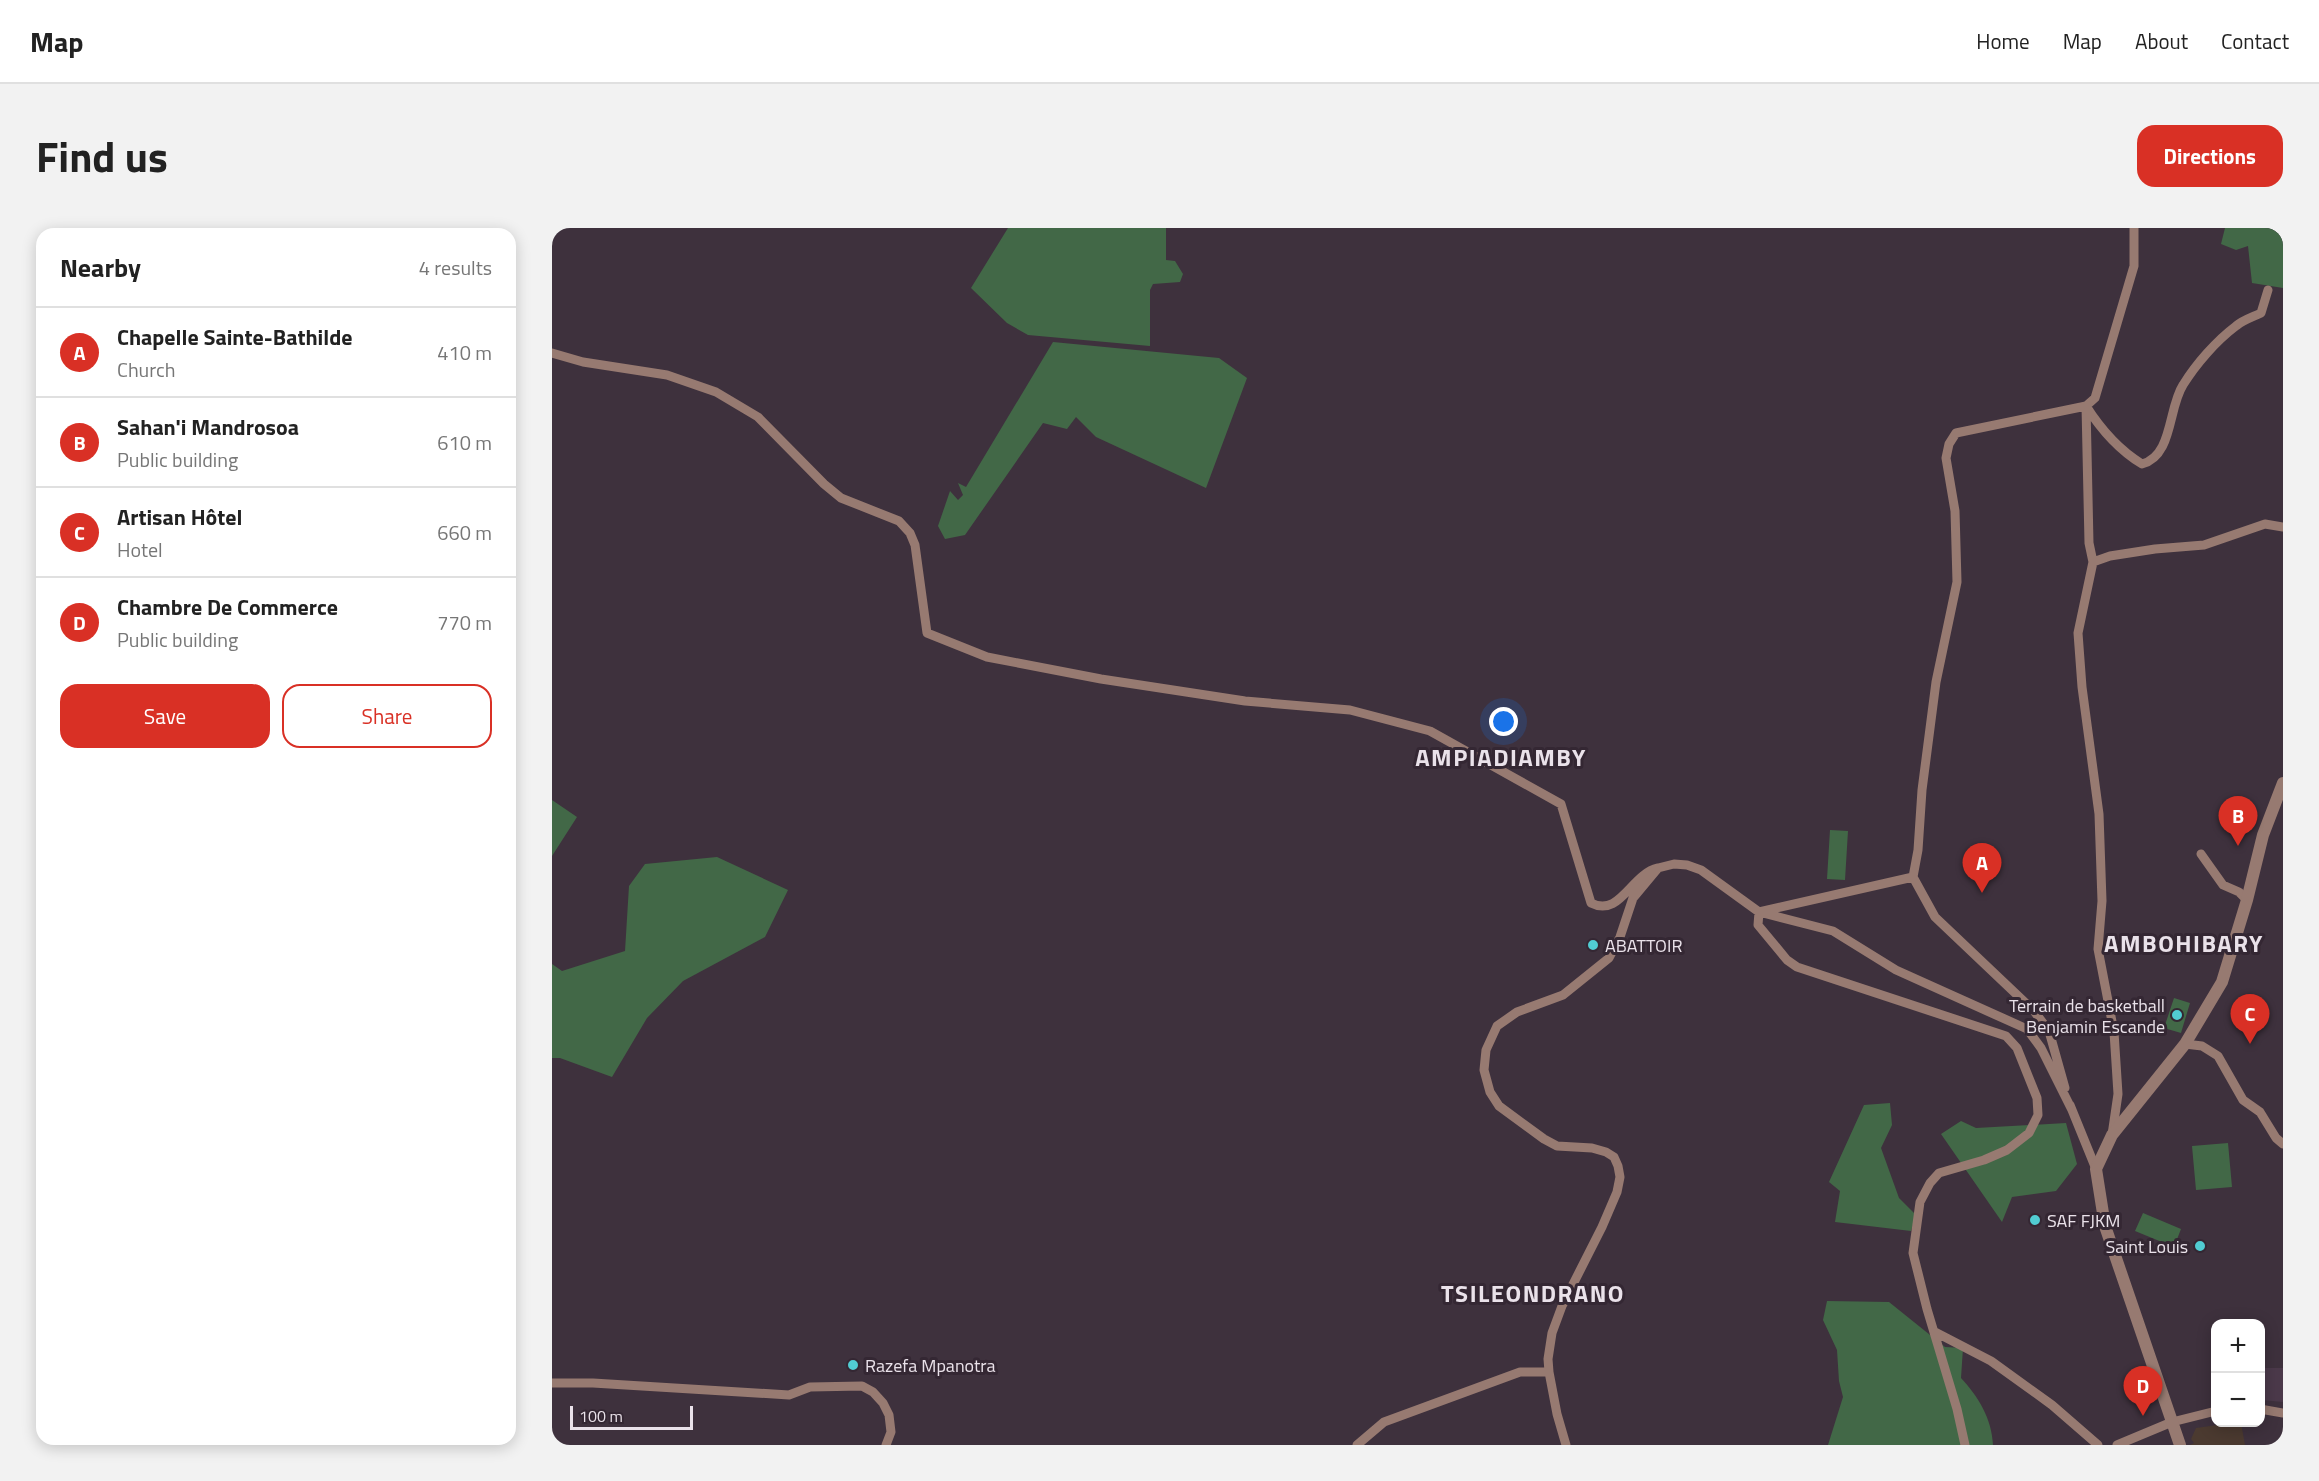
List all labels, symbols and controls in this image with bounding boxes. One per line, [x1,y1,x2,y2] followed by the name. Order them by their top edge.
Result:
[30,20,84,63] text: Map
[1976,25,2030,57] text: Home
[2063,25,2102,57] text: Map
[2135,25,2188,57] text: About
[2221,25,2289,57] text: Contact
[36,124,168,188] text: Find us
[2137,125,2283,187] button: Directions
[60,248,141,287] text: Nearby
[419,252,492,283] text: 4 results
[117,320,352,354] text: Chapelle Sainte-Bathilde
[73,337,86,368] text: A
[437,337,492,368] text: 410 m
[117,354,175,385] text: Church
[117,410,299,444] text: Sahan'i Mandrosoa
[73,427,86,458] text: B
[437,427,492,458] text: 610 m
[117,444,238,475] text: Public building
[117,500,242,534] text: Artisan Hôtel
[74,517,85,548] text: C
[437,517,492,548] text: 660 m
[117,534,163,565] text: Hotel
[117,590,338,624] text: Chambre De Commerce
[73,607,86,638] text: D
[437,607,492,638] text: 770 m
[117,624,238,655] text: Public building
[60,684,270,748] button: Save
[282,684,492,748] button: Share
[1489,707,1518,736] your location
[1415,739,1587,775] district label: AMPIADIAMBY
[2218,796,2258,846] pin: B
[1962,844,2002,893] pin: A
[2104,925,2264,961] district label: AMBOHIBARY
[1605,932,1683,959] place label: ABATTOIR
[1586,938,1600,952] marker: ABATTOIR
[2009,992,2165,1040] place label: Terrain de basketball Benjamin Escande
[2230,994,2270,1044] pin: C
[2170,1008,2184,1022] marker: Terrain de basketball Benjamin Escande
[2047,1207,2120,1234] place label: SAF FJKM
[2028,1213,2042,1227] marker: SAF FJKM
[2105,1233,2188,1260] place label: Saint Louis
[2193,1239,2207,1253] marker: Saint Louis
[1441,1275,1625,1311] district label: TSILEONDRANO
[2211,1319,2265,1427] map controls
[2211,1319,2265,1373] button: +
[865,1352,996,1379] place label: Razefa Mpanotra
[846,1358,860,1372] marker: Razefa Mpanotra
[2124,1366,2162,1416] pin: D
[2211,1373,2265,1427] button: −
[570,1403,693,1430] scale bar
[579,1404,623,1428] text: 100 m

